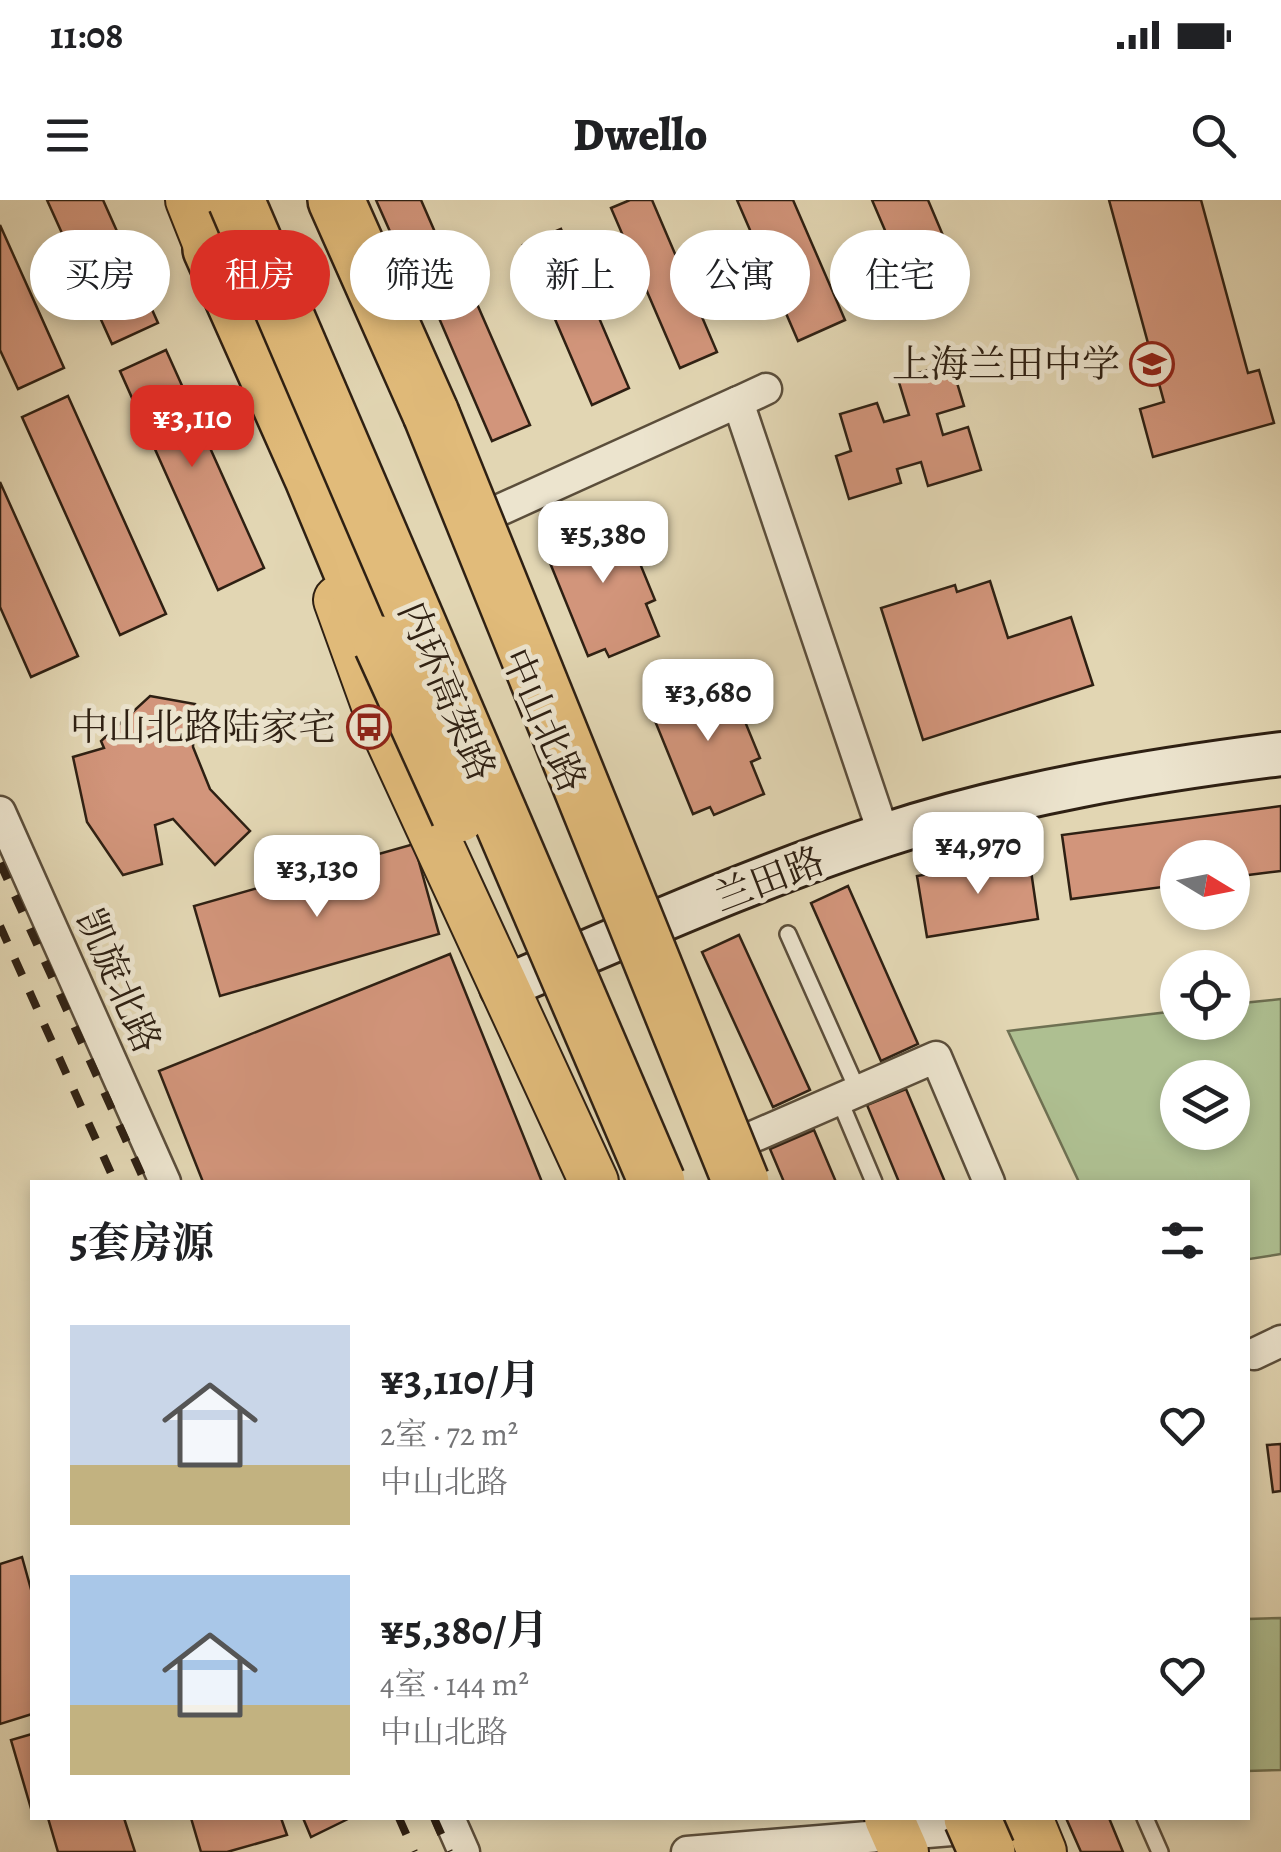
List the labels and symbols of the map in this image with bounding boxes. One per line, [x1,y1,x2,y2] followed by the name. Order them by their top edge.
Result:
[892,338,1120,390] place label: 上海兰田中学
[1129,341,1175,387] school or university icon: 上海兰田中学
[111,385,273,470] pin: ¥3,110
[522,501,684,586] pin: ¥5,380
[386,593,508,789] street label: 内环高架路
[489,640,599,800] street label: 中山北路
[627,659,789,744] pin: ¥3,680
[70,701,336,753] place label: 中山北路陆家宅
[346,704,392,750] bus stop icon: 中山北路陆家宅
[897,812,1059,897] pin: ¥4,970
[706,834,832,924] street label: 兰田路
[236,835,398,920] pin: ¥3,130
[1160,840,1250,930] north arrow
[64,901,174,1061] street label: 凯旋北路

